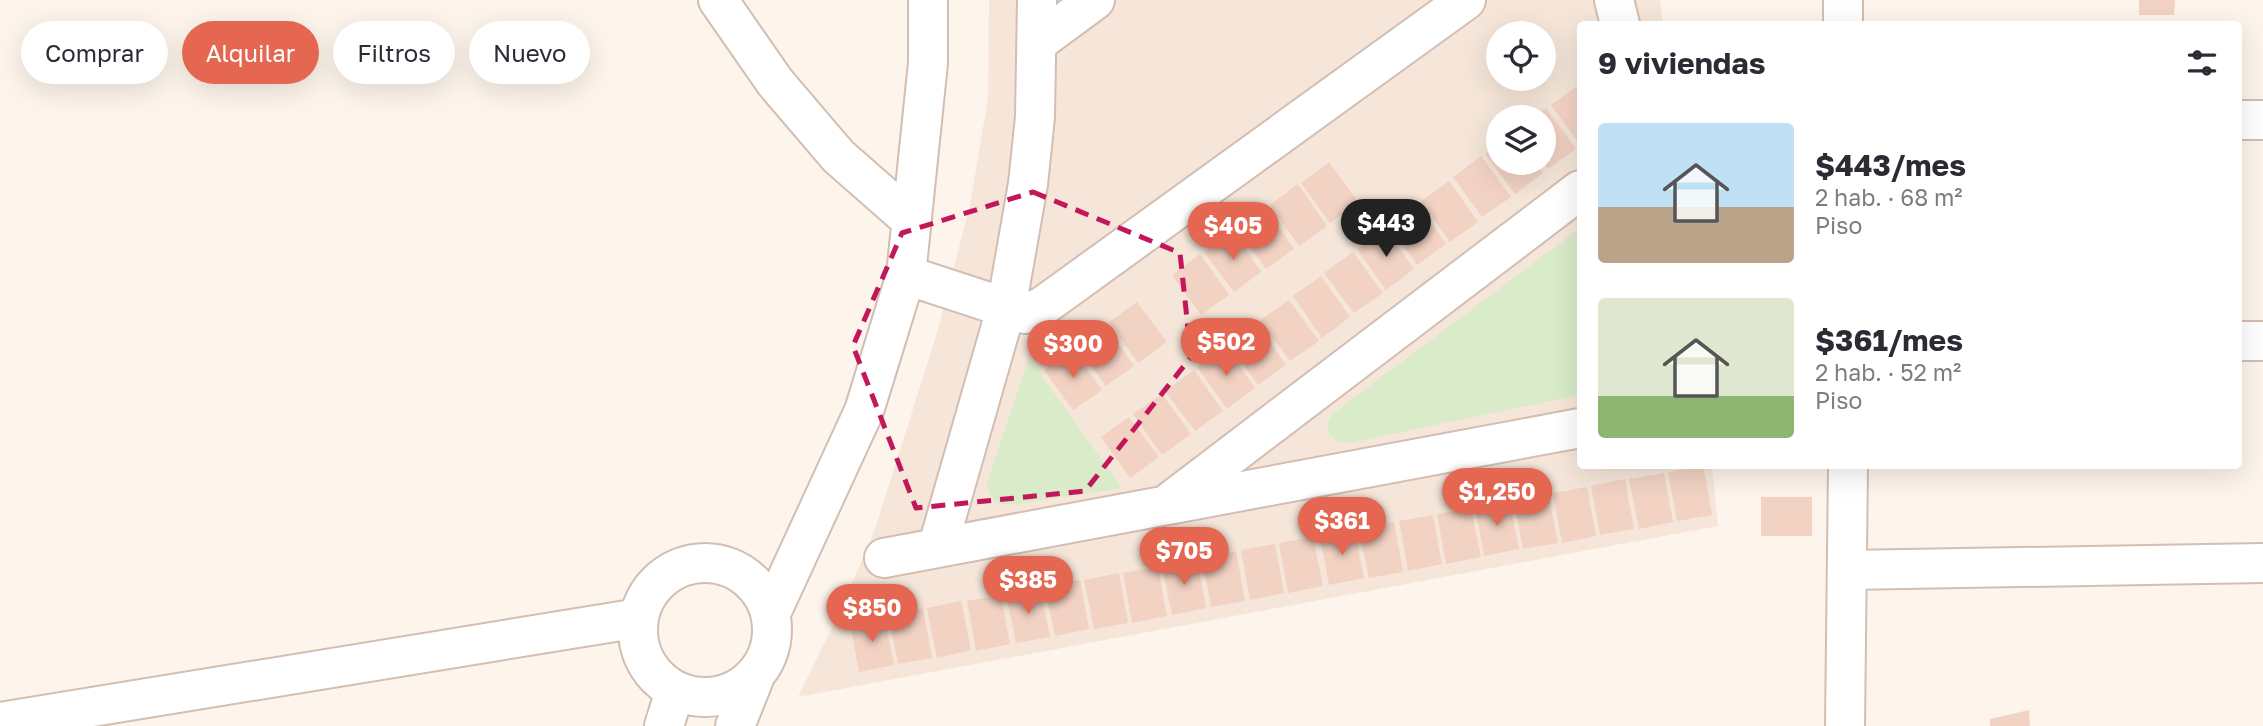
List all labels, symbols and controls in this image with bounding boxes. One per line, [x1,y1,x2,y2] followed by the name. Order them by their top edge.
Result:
[21,21,168,84] chip: Comprar
[182,21,319,84] chip: Alquilar
[333,21,455,84] chip: Filtros
[469,21,590,84] chip: Nuevo
[1486,21,1556,175] map controls
[1486,21,1556,91] button: locate
[2183,44,2221,82] icon: filters
[1598,45,1766,81] text: 9 viviendas
[1486,105,1556,175] button: layers
[1815,147,1966,183] text: $443/mes
[1654,151,1738,235] icon: home
[1815,183,1963,211] text: 2 hab. · 68 m²
[1345,200,1427,259] pin: $443
[1192,202,1274,262] pin: $405
[1357,208,1415,236] text: $443
[1204,211,1262,239] text: $405
[1815,211,1862,239] text: Piso
[1185,318,1267,378] pin: $502
[1032,320,1114,380] pin: $300
[1815,322,1963,358] text: $361/mes
[1654,326,1738,410] icon: home
[1197,327,1255,355] text: $502
[1043,329,1103,357] text: $300
[1815,358,1961,386] text: 2 hab. · 52 m²
[1815,386,1862,414] text: Piso
[1440,468,1554,528] pin: $1,250
[1458,477,1536,505] text: $1,250
[1301,498,1383,557] pin: $361
[1314,506,1370,534] text: $361
[1143,528,1225,587] pin: $705
[1156,536,1212,564] text: $705
[987,556,1069,616] pin: $385
[999,565,1057,593] text: $385
[831,584,913,644] pin: $850
[842,593,902,621] text: $850

